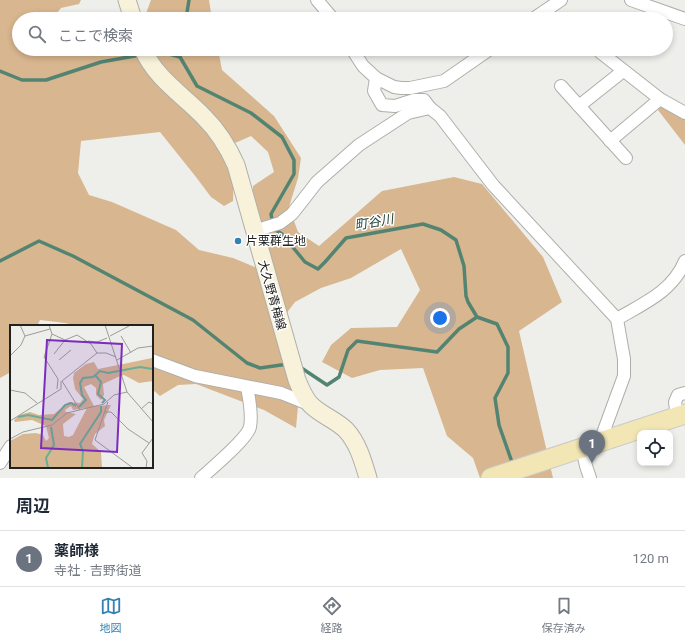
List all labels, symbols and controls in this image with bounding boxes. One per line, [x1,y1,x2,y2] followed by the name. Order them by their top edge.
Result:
[12,12,673,56] search box
[26,23,48,45] icon: search
[58,27,133,45] text: ここで検索
[353,211,396,233] water label: 町谷川
[246,234,306,248] place label: 片栗群生地
[233,236,243,246] marker: 片栗群生地
[255,258,289,332] street label: 大久野青梅線
[430,308,450,328] your location
[10,325,153,468] inset map
[579,430,605,463] pin: 1
[637,430,673,466] map controls
[637,430,673,466] button: locate
[16,496,50,516] text: 周辺
[54,542,99,560] text: 薬師様
[25,551,33,566] text: 1
[632,551,669,566] text: 120 m
[54,563,142,578] text: 寺社 · 吉野街道
[100,595,122,635] tab: 地図
[321,595,343,635] tab: 経路
[542,595,586,635] tab: 保存済み

